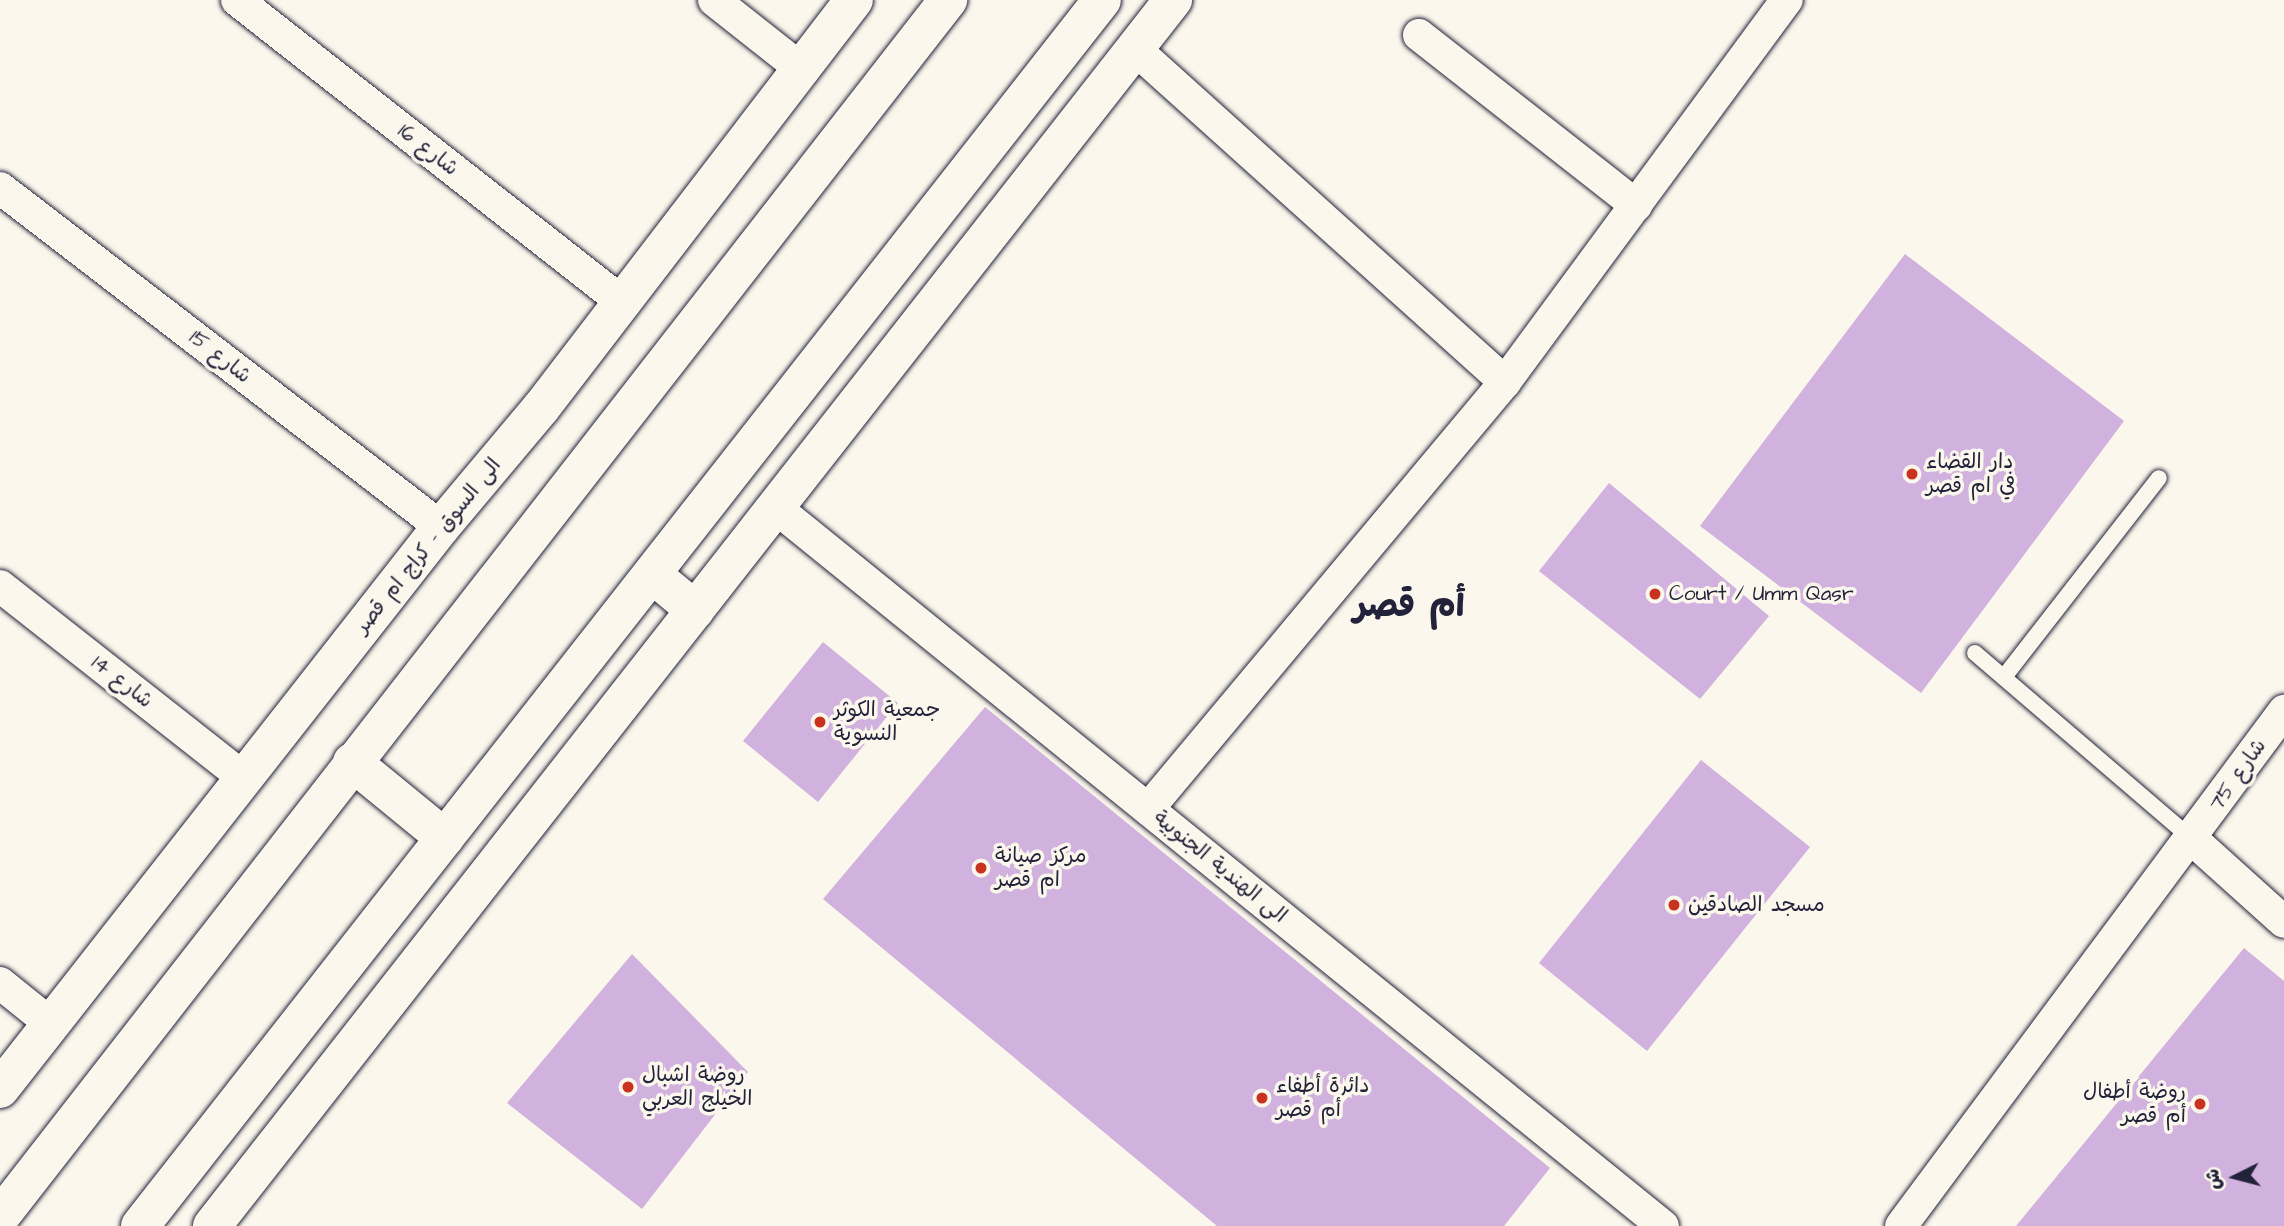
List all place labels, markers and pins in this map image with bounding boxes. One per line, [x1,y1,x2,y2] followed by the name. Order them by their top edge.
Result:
[1926,449,2016,499] place label: دار القضاء في ام قصر
[1904,466,1920,482] marker: دار القضاء في ام قصر
[1669,581,1853,607] place label: Court / Umm Qasr
[1647,586,1663,602] marker: Court / Umm Qasr
[834,697,940,747] place label: جمعية الكوثر النسوية
[812,714,828,730] marker: جمعية الكوثر النسوية
[995,843,1087,893] place label: مركز صيانة ام قصر
[973,860,989,876] marker: مركز صيانة ام قصر
[1688,892,1825,918] place label: مسجد الصادقين
[1666,897,1682,913] marker: مسجد الصادقين
[642,1062,752,1112] place label: روضة اشبال الخيلج العربي
[1276,1073,1369,1123] place label: دائرة أطفاء أم قصر
[620,1079,636,1095] marker: روضة اشبال الخيلج العربي
[2083,1079,2186,1129] place label: روضة أطفال أم قصر
[1254,1090,1270,1106] marker: دائرة أطفاء أم قصر
[2192,1096,2208,1112] marker: روضة أطفال أم قصر

